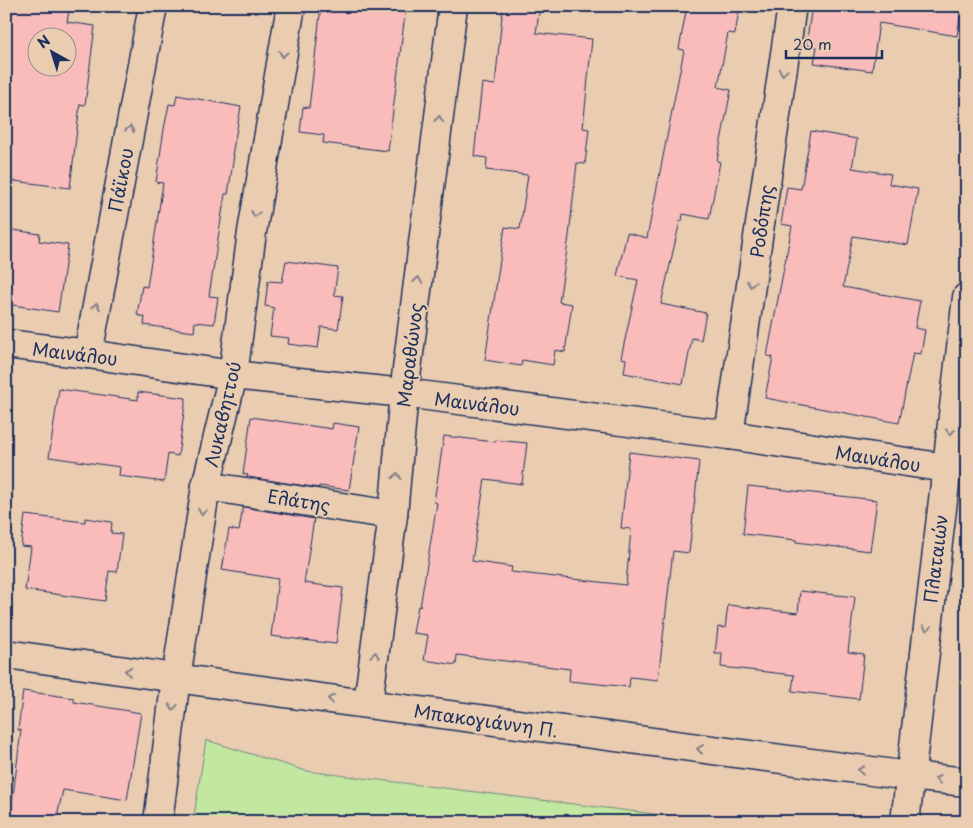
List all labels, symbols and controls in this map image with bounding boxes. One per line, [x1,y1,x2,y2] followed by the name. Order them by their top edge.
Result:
[28,28,78,78] north arrow
[786,28,882,60] scale bar
[33,30,54,53] text: N
[793,32,832,55] text: 20 m
[278,50,288,59] one-way arrow
[778,67,788,76] one-way arrow
[433,115,444,123] one-way arrow
[124,125,134,134] one-way arrow
[101,145,139,215] street label: Πάϊκου
[743,183,779,259] street label: Ροδόπης
[251,210,261,219] one-way arrow
[412,276,423,284] one-way arrow
[746,281,757,289] one-way arrow
[389,301,429,409] street label: Μαραθώνος
[91,302,101,310] one-way arrow
[31,334,119,372] street label: Μαινάλου
[197,358,247,470] street label: Λυκαβηττού
[433,384,521,422] street label: Μαινάλου
[945,429,956,437] one-way arrow
[833,438,923,478] street label: Μαινάλου
[391,472,402,480] one-way arrow
[266,482,332,518] street label: Ελάτης
[197,507,207,516] one-way arrow
[916,513,954,605] street label: Πλαταιών
[922,625,933,633] one-way arrow
[369,651,380,659] one-way arrow
[123,666,131,677] one-way arrow
[327,694,335,705] one-way arrow
[412,697,560,743] street label: Μπακογιάννη Π.
[168,703,179,711] one-way arrow
[696,744,704,754] one-way arrow
[857,765,865,776] one-way arrow
[934,774,942,785] one-way arrow

